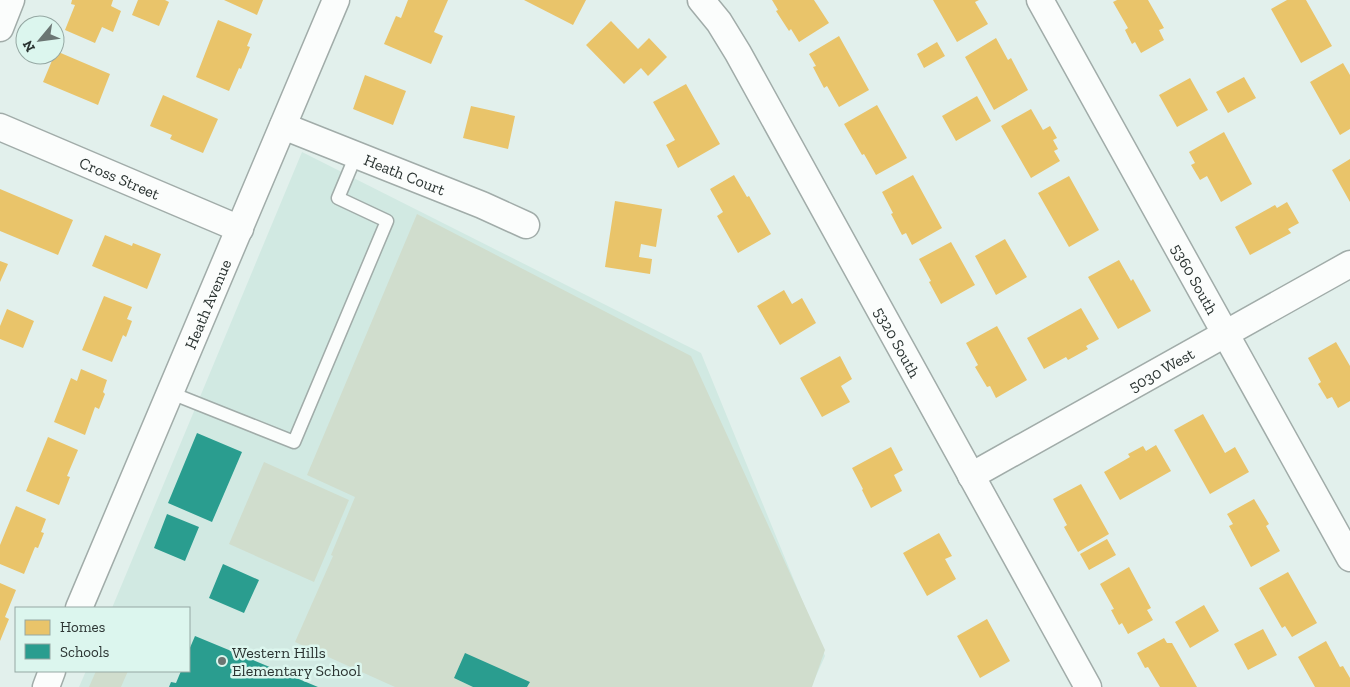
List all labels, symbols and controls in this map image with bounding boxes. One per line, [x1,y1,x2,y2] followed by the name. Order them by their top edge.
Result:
[15,15,65,65] north arrow
[19,37,39,55] text: N
[361,150,448,199] street label: Heath Court
[77,152,163,203] street label: Cross Street
[1168,240,1222,318] street label: 5360 South
[180,256,235,352] street label: Heath Avenue
[870,303,925,381] street label: 5320 South
[1125,344,1197,396] street label: 5030 West
[15,607,190,672] legend
[60,618,105,636] text: Homes
[60,643,109,661] text: Schools
[232,643,361,680] place label: Western Hills Elementary School
[216,655,228,667] marker: Western Hills Elementary School

